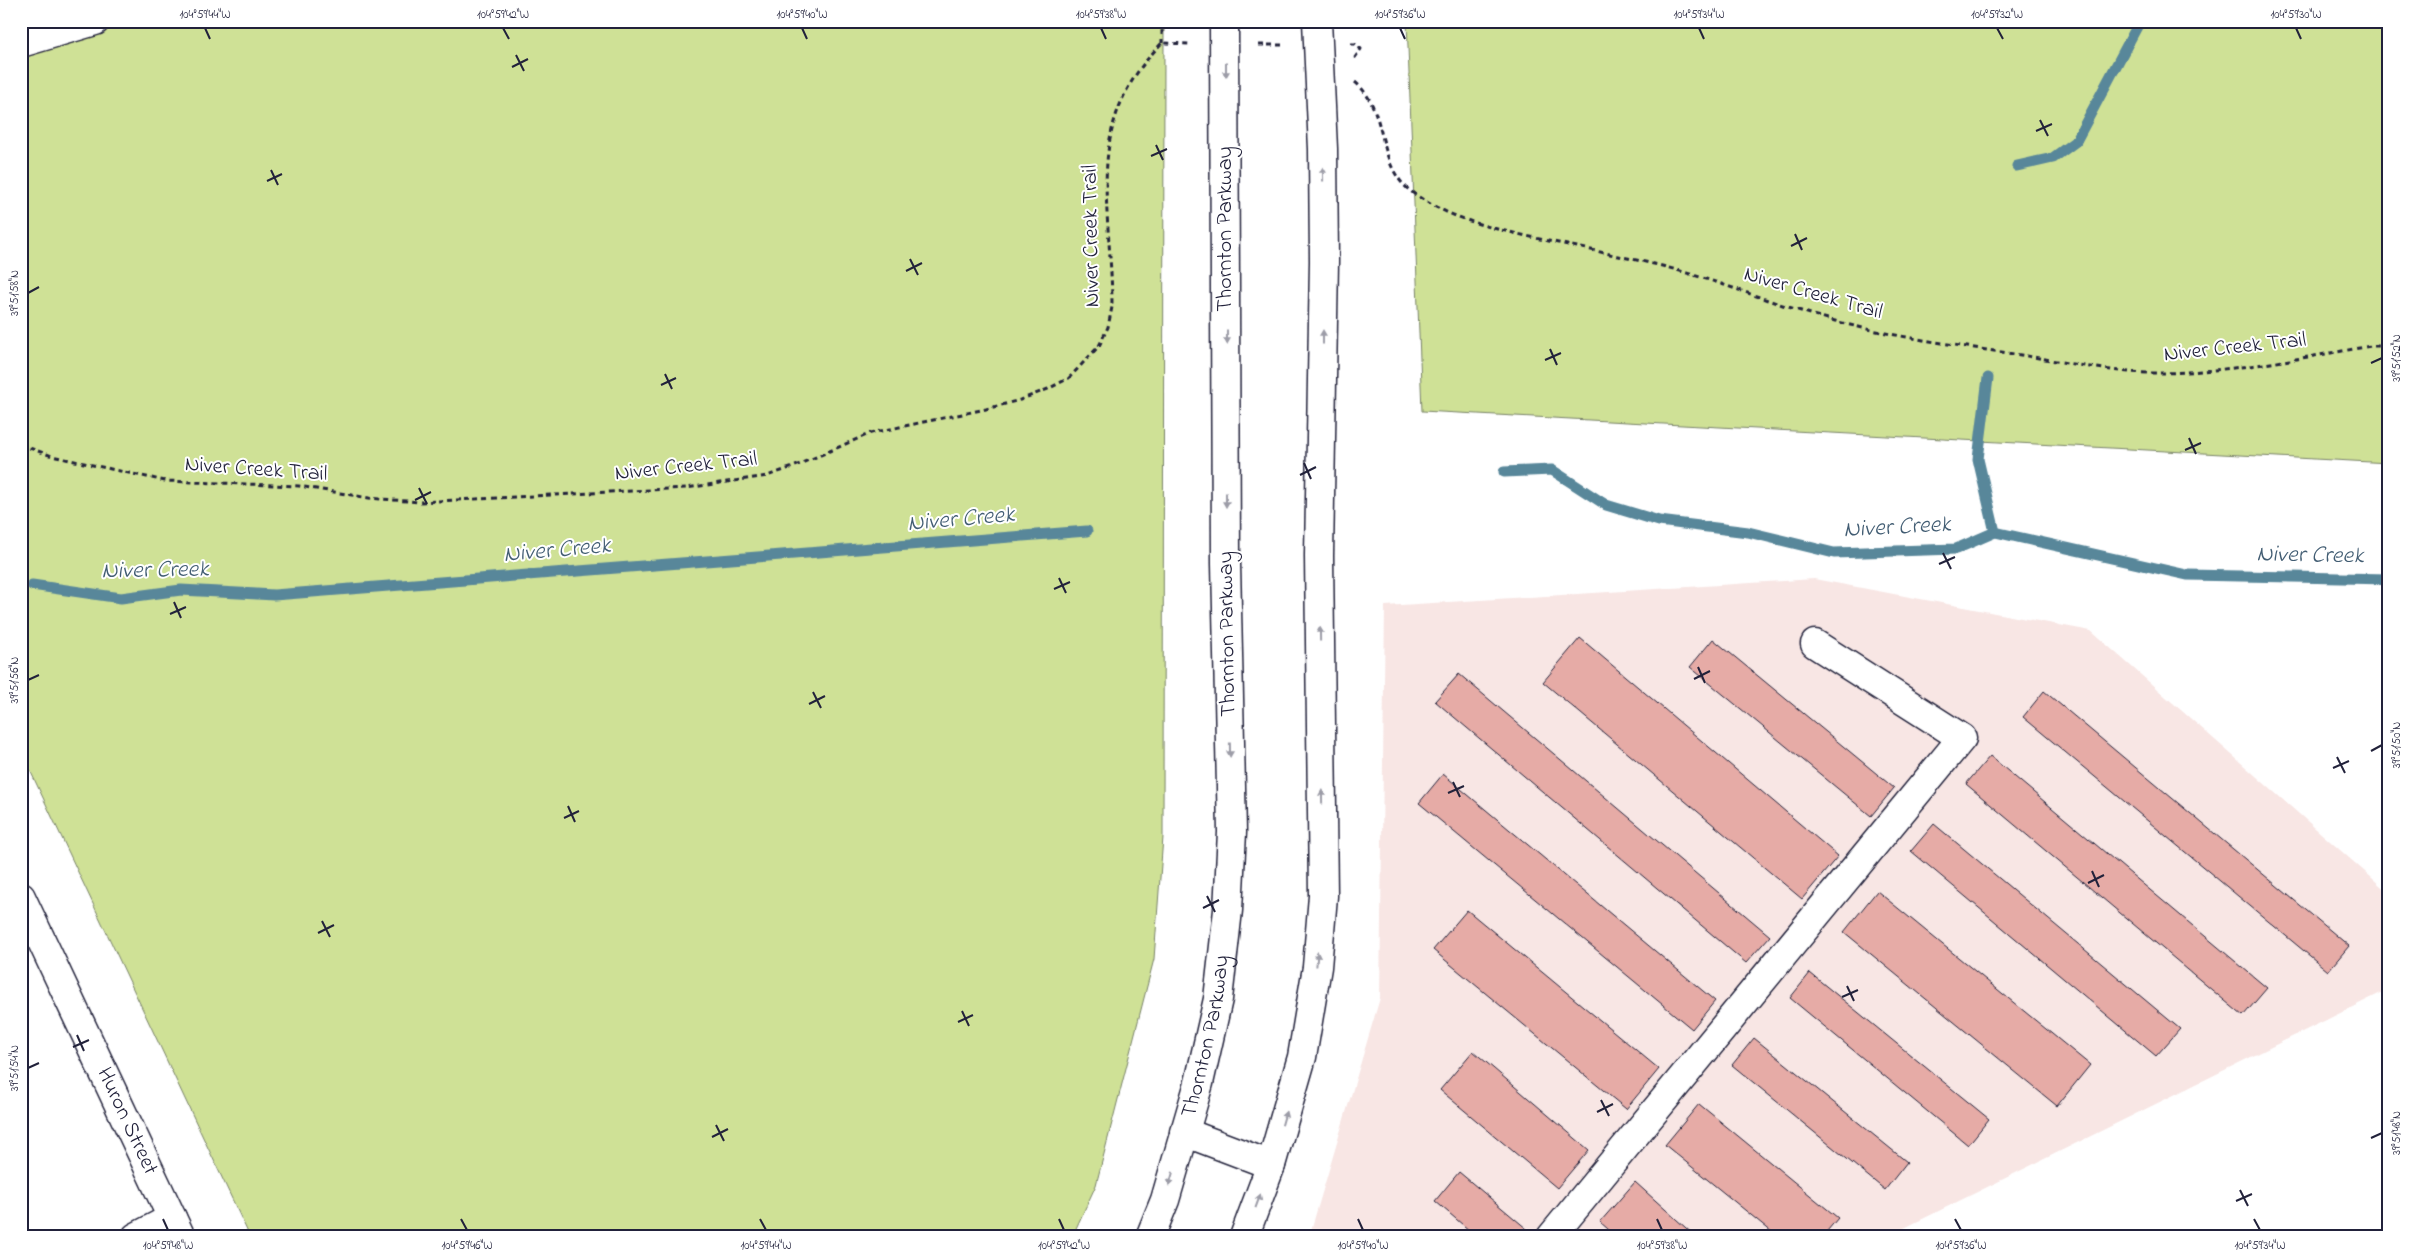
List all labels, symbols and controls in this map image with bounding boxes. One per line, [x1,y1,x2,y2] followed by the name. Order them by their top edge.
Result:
[180,6,230,24] text: 104°59'44"W
[477,6,529,24] text: 104°59'42"W
[776,6,828,24] text: 104°59'40"W
[1076,6,1126,24] text: 104°59'38"W
[1374,6,1426,24] text: 104°59'36"W
[1674,6,1724,24] text: 104°59'34"W
[1971,6,2023,24] text: 104°59'32"W
[2270,6,2322,24] text: 104°59'30"W
[1222,62,1230,78] one-way arrow
[1210,146,1243,312] street label: Thornton Parkway
[1075,164,1109,308] street label: Niver Creek Trail
[1319,166,1327,182] one-way arrow
[1740,259,1886,329] street label: Niver Creek Trail
[6,270,24,316] text: 39°51'58"N
[2162,325,2308,371] street label: Niver Creek Trail
[1319,328,1327,344] one-way arrow
[1223,330,1231,346] one-way arrow
[2388,334,2406,382] text: 39°51'52"N
[613,444,759,490] street label: Niver Creek Trail
[184,449,328,491] street label: Niver Creek Trail
[1222,492,1230,508] one-way arrow
[906,498,1017,542] water label: Niver Creek
[1842,508,1953,548] water label: Niver Creek
[502,529,613,573] water label: Niver Creek
[2256,538,2365,574] water label: Niver Creek
[1211,551,1246,717] street label: Thornton Parkway
[101,553,210,589] water label: Niver Creek
[1316,626,1324,642] one-way arrow
[6,657,24,703] text: 39°51'56"N
[2388,722,2406,768] text: 39°51'50"N
[1227,742,1235,758] one-way arrow
[1318,788,1326,804] one-way arrow
[1313,951,1321,967] one-way arrow
[1174,953,1240,1122] street label: Thornton Parkway
[6,1045,24,1091] text: 39°51'54"N
[88,1062,166,1181] street label: Huron Street
[1281,1110,1289,1125] one-way arrow
[2388,1111,2406,1155] text: 39°51'48"N
[1166,1172,1174,1187] one-way arrow
[1255,1193,1262,1208] one-way arrow
[143,1237,193,1255] text: 104°59'48"W
[441,1237,493,1255] text: 104°59'46"W
[741,1237,791,1255] text: 104°59'44"W
[1038,1237,1090,1255] text: 104°59'42"W
[1337,1237,1389,1255] text: 104°59'40"W
[1637,1237,1687,1255] text: 104°59'38"W
[1935,1237,1987,1255] text: 104°59'36"W
[2235,1237,2285,1255] text: 104°59'34"W

